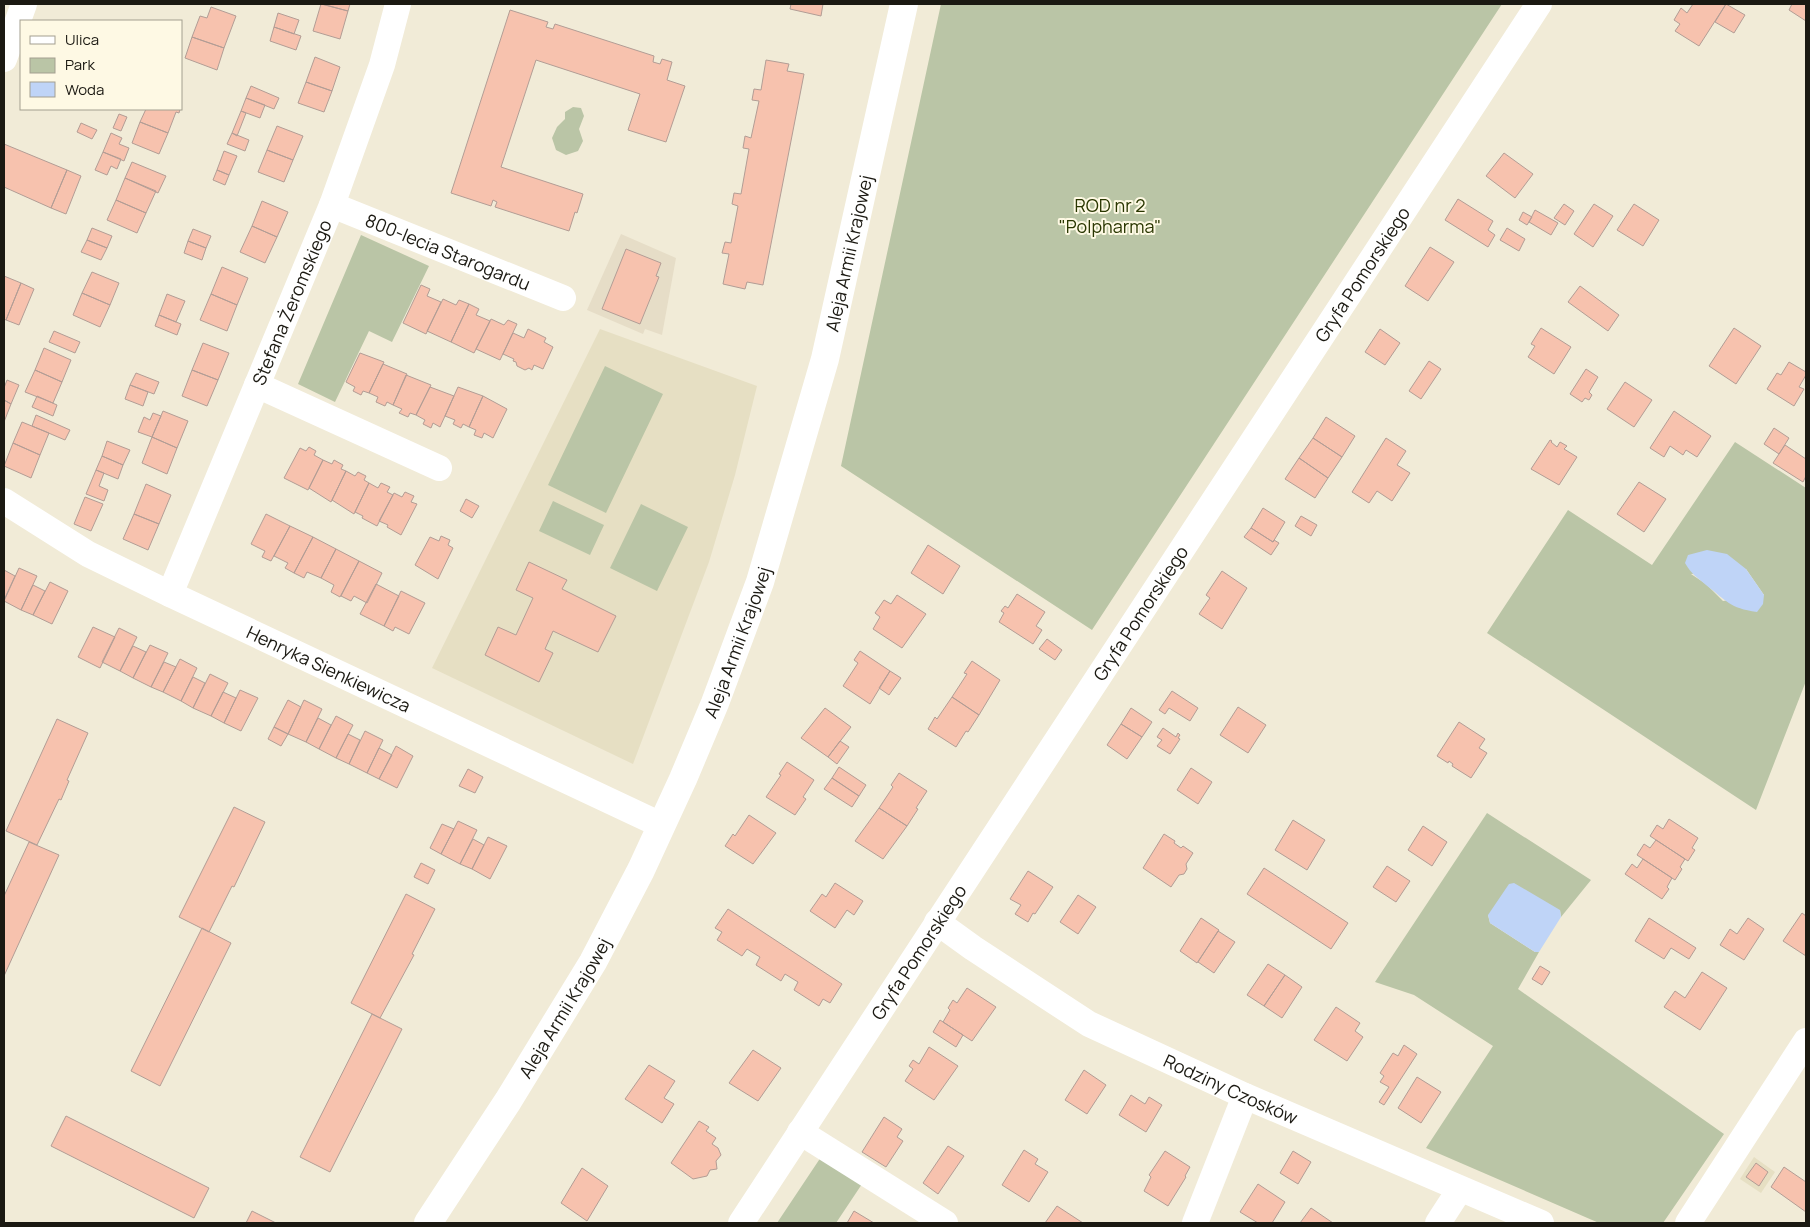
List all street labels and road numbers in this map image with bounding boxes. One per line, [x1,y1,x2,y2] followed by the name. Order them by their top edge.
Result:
[819,173,878,334] street label: Aleja Armii Krajowej
[1309,202,1415,346] street label: Gryfa Pomorskiego
[362,208,534,296] street label: 800-lecia Starogardu
[246,216,337,389] street label: Stefana Żeromskiego
[1087,541,1193,685] street label: Gryfa Pomorskiego
[698,564,776,722] street label: Aleja Armii Krajowej
[243,620,415,717] street label: Henryka Sienkiewicza
[865,880,971,1024] street label: Gryfa Pomorskiego
[513,933,616,1082] street label: Aleja Armii Krajowej
[1160,1048,1302,1129] street label: Rodziny Czosków

